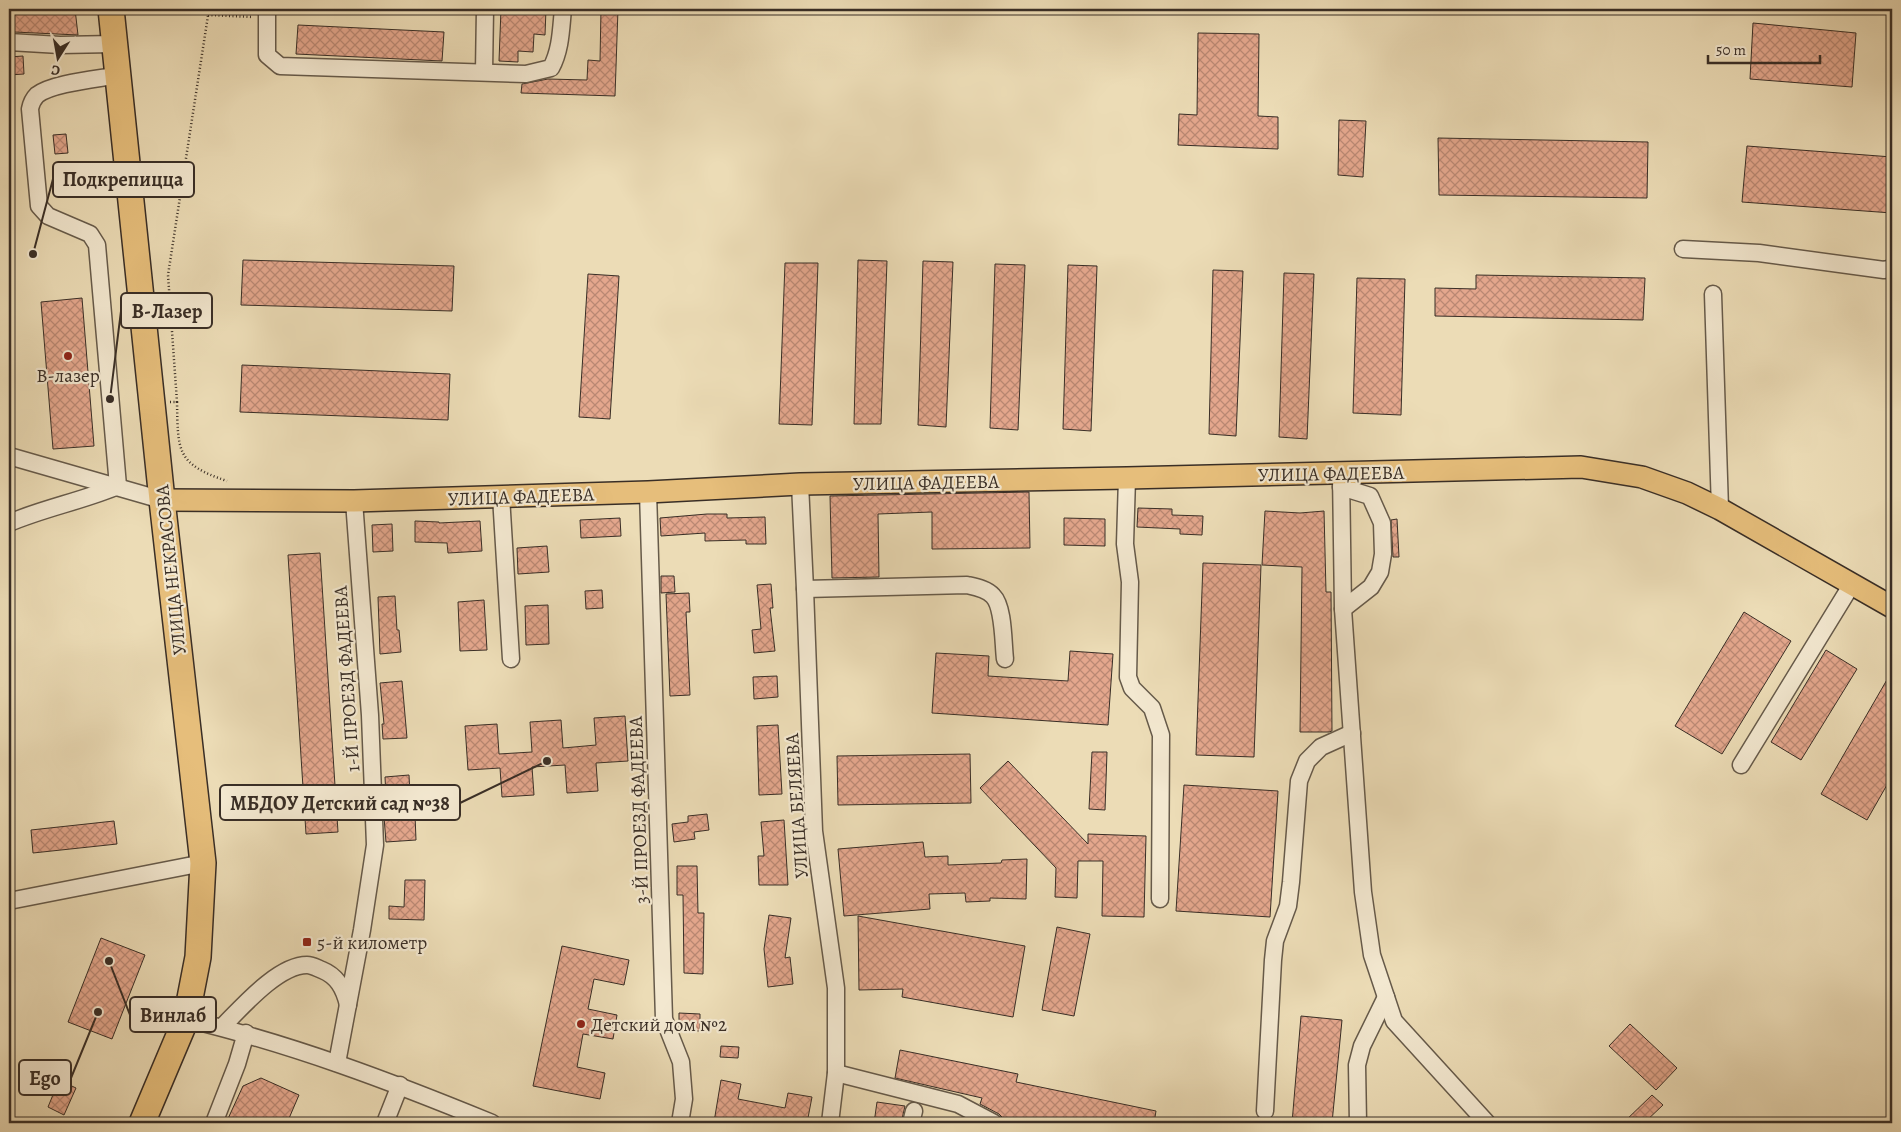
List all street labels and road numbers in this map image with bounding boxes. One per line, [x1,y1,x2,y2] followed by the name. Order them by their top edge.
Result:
[1258,460,1405,488] street label: УЛИЦА ФАДЕЕВА
[853,469,1000,497] street label: УЛИЦА ФАДЕЕВА
[447,481,596,513] street label: УЛИЦА ФАДЕЕВА
[149,483,193,656] street label: УЛИЦА НЕКРАСОВА
[327,584,366,773] street label: 1-Й ПРОЕЗД ФАДЕЕВА
[623,715,655,904] street label: 3-Й ПРОЕЗД ФАДЕЕВА
[779,732,815,879] street label: УЛИЦА БЕЛЯЕВА

